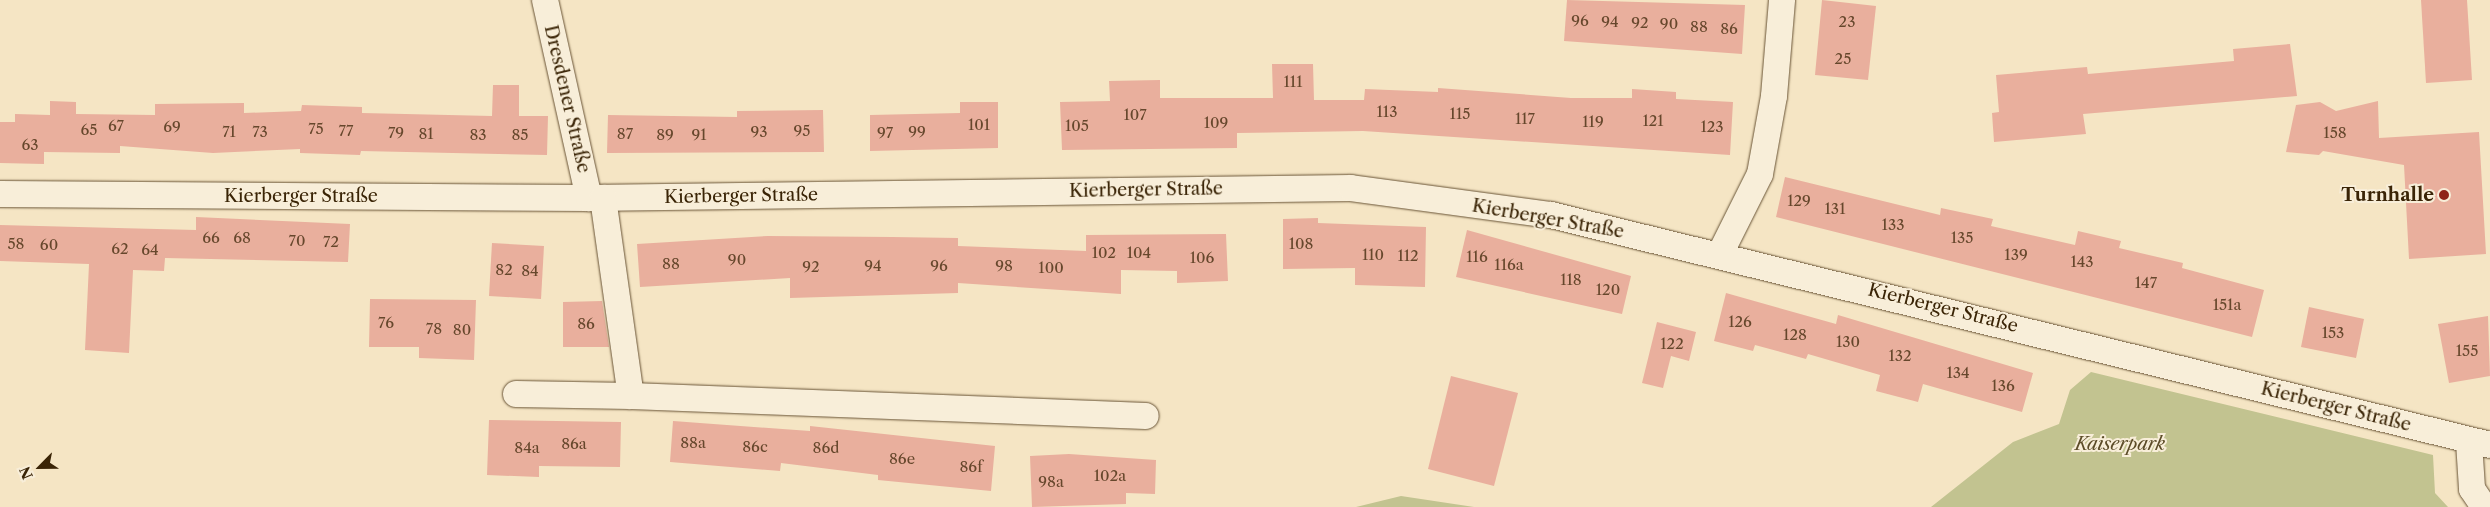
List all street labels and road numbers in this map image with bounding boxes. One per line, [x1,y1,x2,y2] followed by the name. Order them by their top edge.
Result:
[539,23,595,175] street label: Dresdener Straße
[1069,178,1223,202] street label: Kierberger Straße
[664,184,818,208] street label: Kierberger Straße
[224,185,378,207] street label: Kierberger Straße
[1470,195,1626,243] street label: Kierberger Straße
[1866,279,2020,337] street label: Kierberger Straße
[2259,378,2413,436] street label: Kierberger Straße

